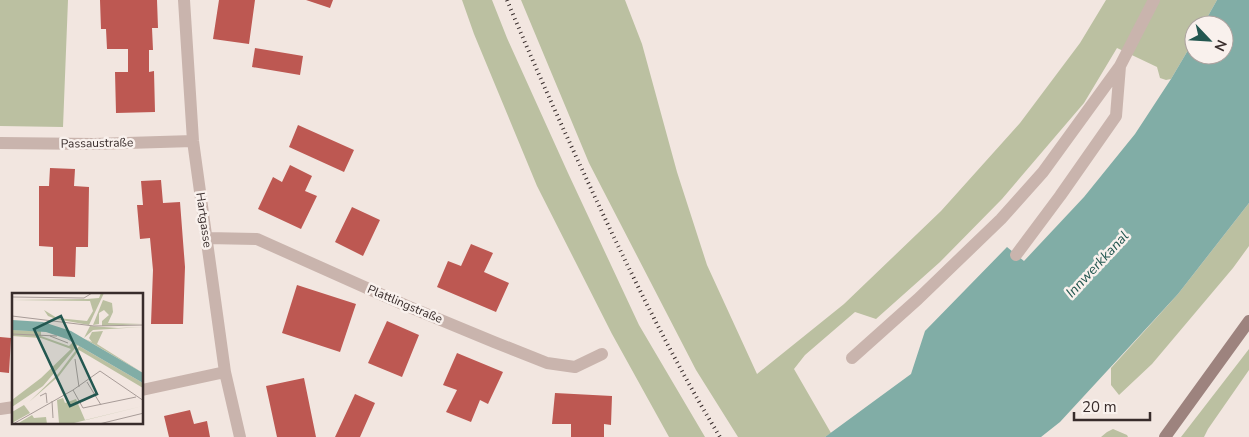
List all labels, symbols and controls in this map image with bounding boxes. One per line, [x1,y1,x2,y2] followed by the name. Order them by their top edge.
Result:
[1184,15,1234,65] north arrow
[1210,37,1231,54] text: N
[61,134,133,152] street label: Passaustraße
[192,191,216,249] street label: Hartgasse
[1062,227,1133,302] water label: Innwerkkanal
[365,281,445,327] street label: Plattlingstraße
[12,293,144,424] inset map
[1074,390,1150,422] scale bar
[1082,397,1117,417] text: 20 m

